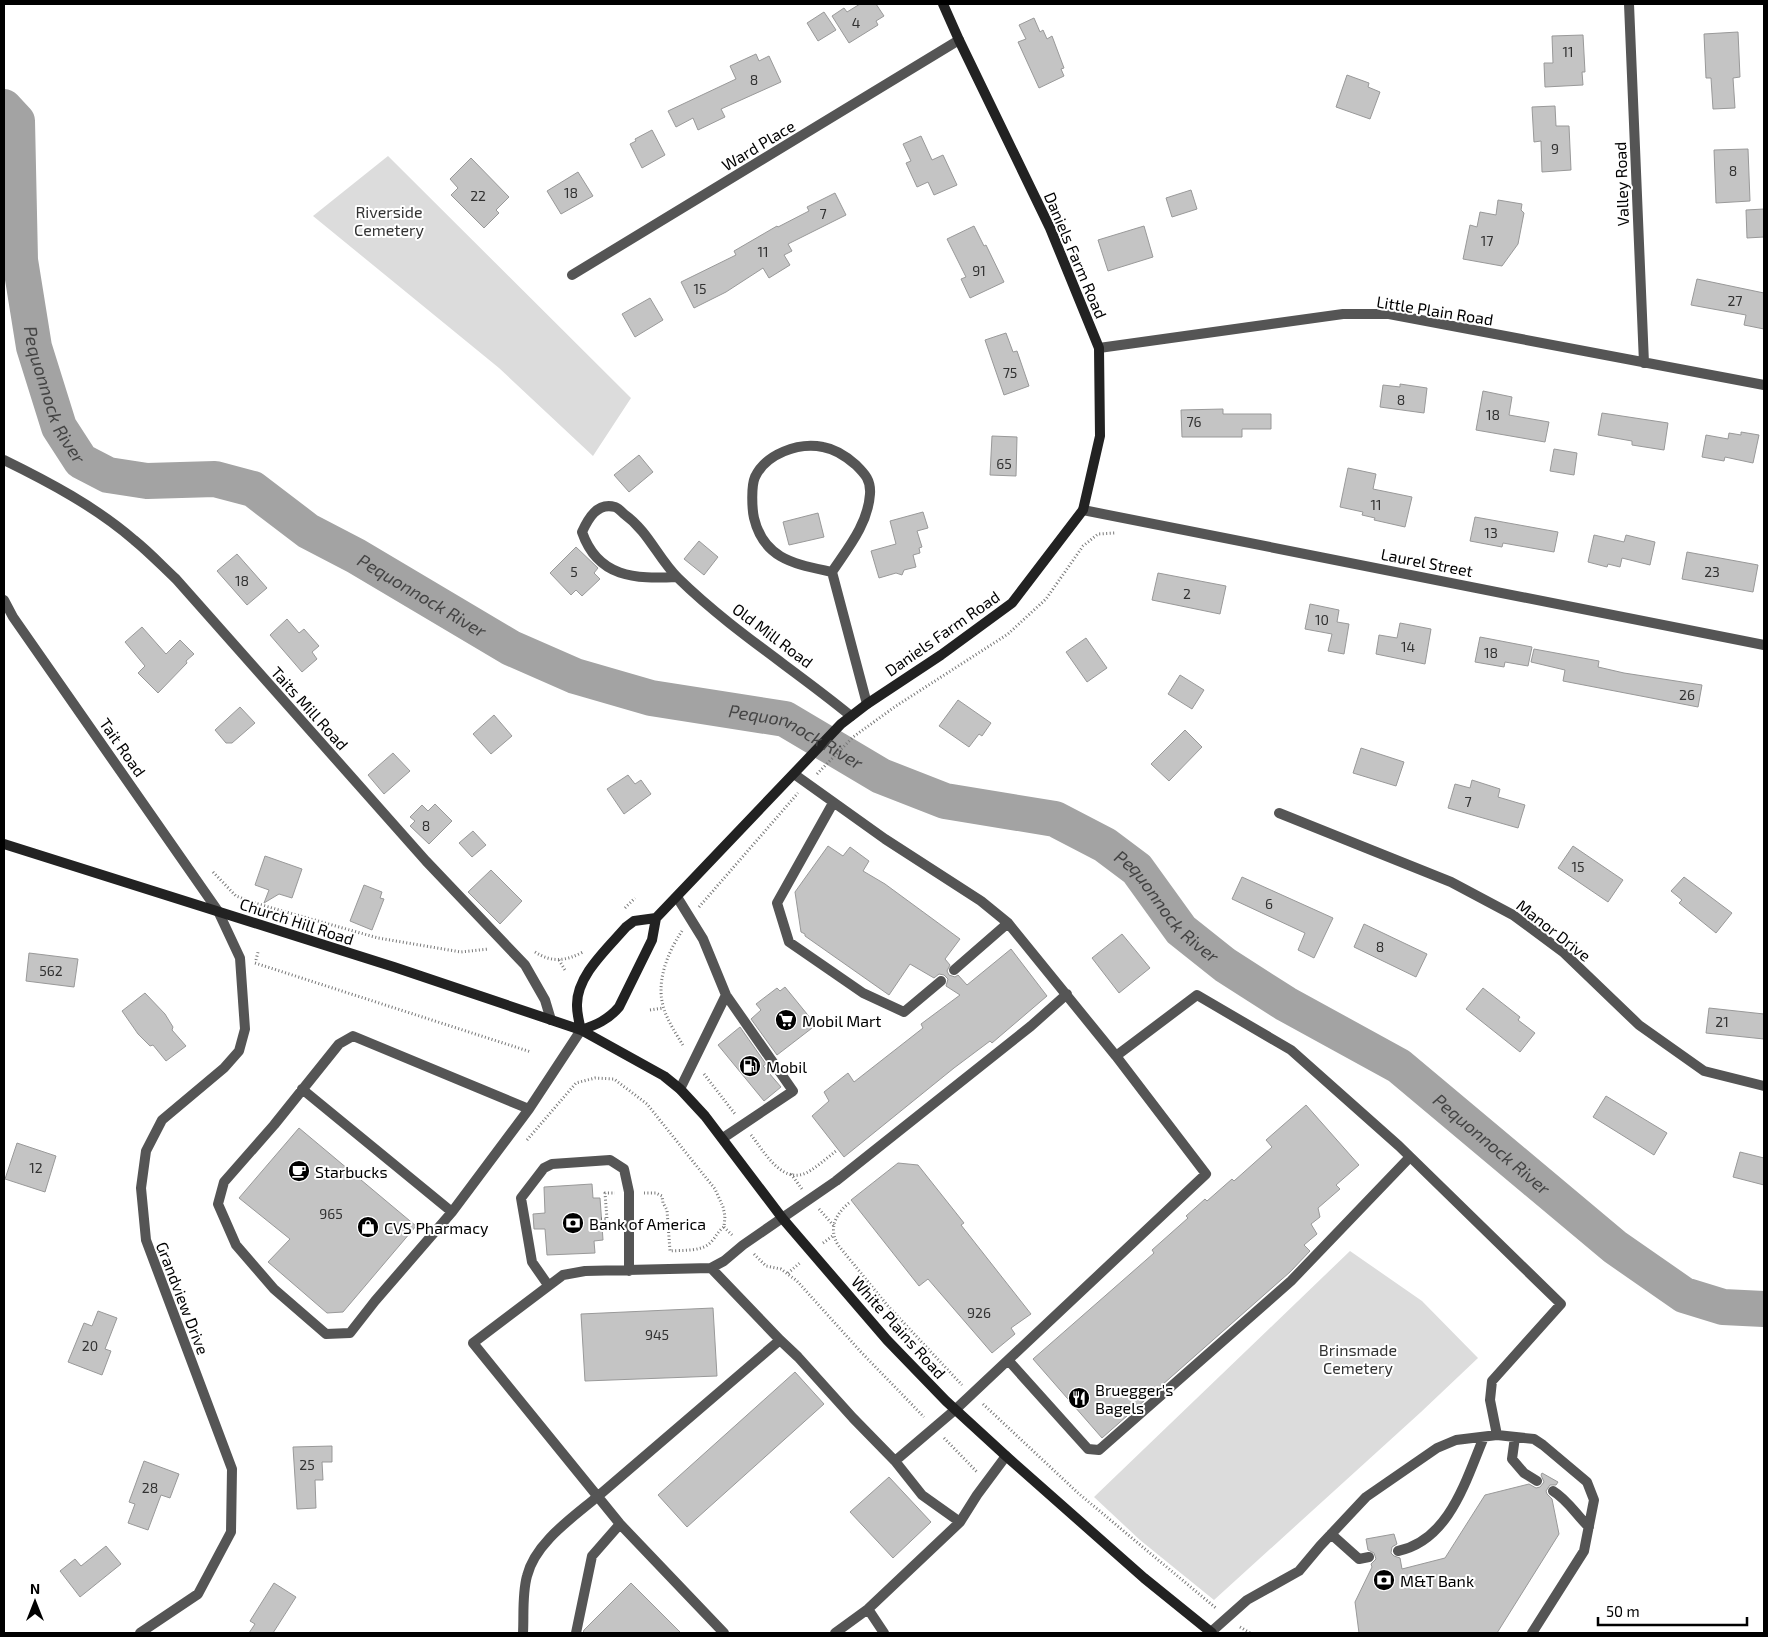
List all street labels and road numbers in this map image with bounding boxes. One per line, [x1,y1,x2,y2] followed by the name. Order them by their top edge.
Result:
[718,116,798,174] street label: Ward Place
[1610,141,1632,227] street label: Valley Road
[1041,189,1111,321] street label: Daniels Farm Road
[1375,291,1495,329] street label: Little Plain Road
[1379,544,1475,580] street label: Laurel Street
[881,586,1003,680] street label: Daniels Farm Road
[729,599,817,671] street label: Old Mill Road
[268,662,352,754] street label: Taits Mill Road
[96,714,150,780] street label: Tait Road
[238,894,356,948] street label: Church Hill Road
[1513,895,1595,965] street label: Manor Drive
[153,1239,213,1357] street label: Grandview Drive
[848,1272,950,1382] street label: White Plains Road

